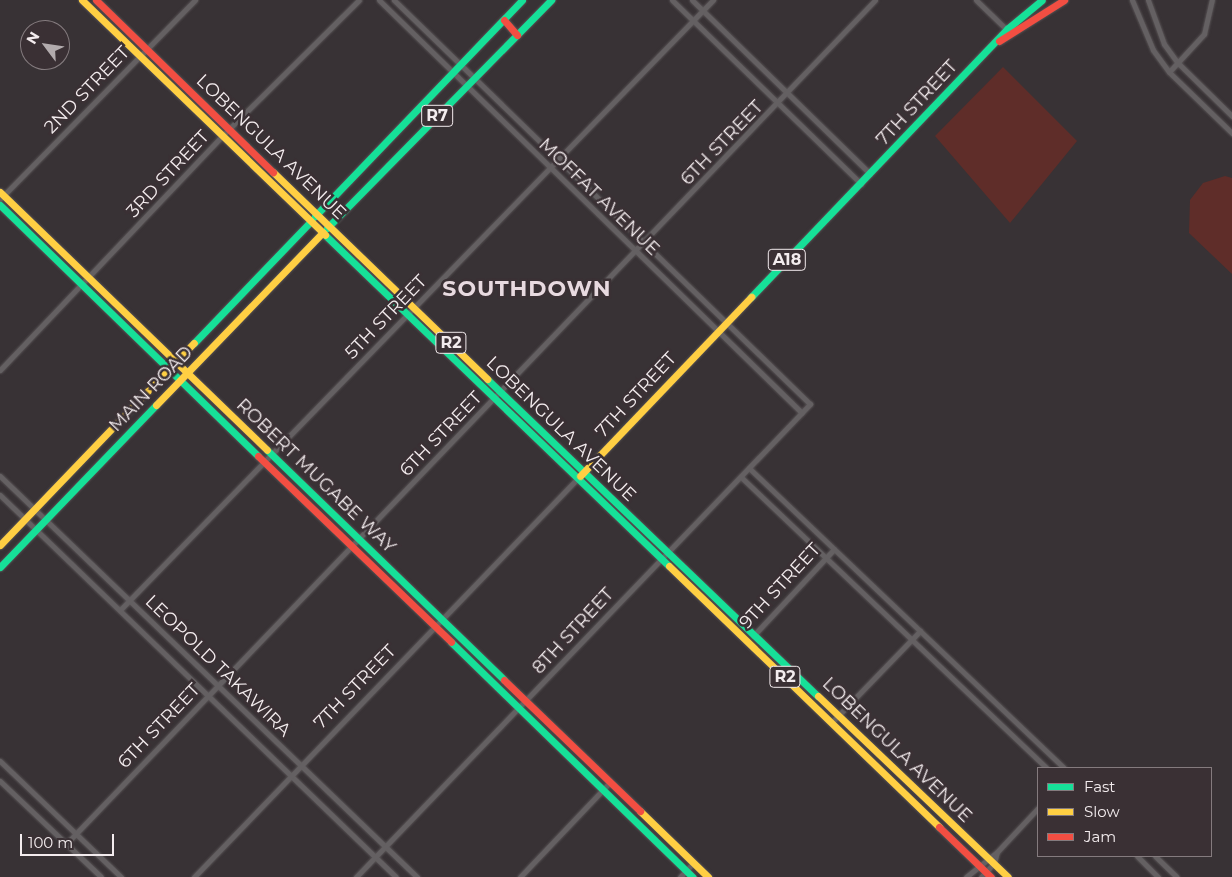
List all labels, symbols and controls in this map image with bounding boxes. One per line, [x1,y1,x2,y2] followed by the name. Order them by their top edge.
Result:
[20,20,70,70] north arrow
[22,28,44,47] text: N
[40,42,134,138] street label: 2ND STREET
[872,56,962,150] street label: 7TH STREET
[192,70,350,224] street label: LOBENGULA AVENUE
[676,96,768,190] street label: 6TH STREET
[421,102,453,130] road number: R7
[122,126,214,222] street label: 3RD STREET
[534,134,664,260] street label: MOFFAT AVENUE
[767,246,807,274] road number: A18
[341,271,431,363] street label: 5TH STREET
[441,276,613,302] district label: SOUTHDOWN
[435,329,467,356] road number: R2
[105,342,197,436] street label: MAIN ROAD
[591,348,681,442] street label: 7TH STREET
[482,352,640,506] street label: LOBENGULA AVENUE
[395,387,487,481] street label: 6TH STREET
[232,394,400,558] street label: ROBERT MUGABE WAY
[735,539,825,633] street label: 9TH STREET
[528,584,618,678] street label: 8TH STREET
[141,591,295,741] street label: LEOPOLD TAKAWIRA
[309,640,401,734] street label: 7TH STREET
[769,664,801,690] road number: R2
[818,673,976,827] street label: LOBENGULA AVENUE
[113,679,205,773] street label: 6TH STREET
[1037,767,1212,857] legend
[1084,777,1115,796] text: Fast
[1084,802,1120,821] text: Slow
[22,824,116,856] scale bar
[1084,827,1116,846] text: Jam
[28,833,73,852] text: 100 m

